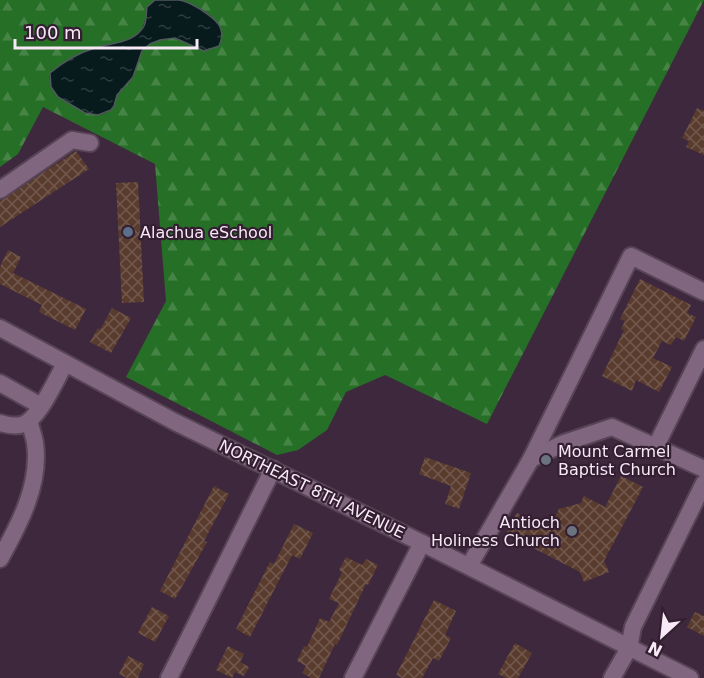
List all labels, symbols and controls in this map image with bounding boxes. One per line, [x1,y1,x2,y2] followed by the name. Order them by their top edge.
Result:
[15,12,196,50] scale bar
[24,22,82,43] text: 100 m
[140,223,272,242] place label: Alachua eSchool
[121,225,135,239] marker: Alachua eSchool
[216,436,408,542] street label: NORTHEAST 8TH AVENUE
[558,442,676,479] place label: Mount Carmel Baptist Church
[539,453,553,467] marker: Mount Carmel Baptist Church
[431,513,560,550] place label: Antioch Holiness Church
[565,524,579,538] marker: Antioch Holiness Church
[632,606,692,666] north arrow
[645,637,666,660] text: N

